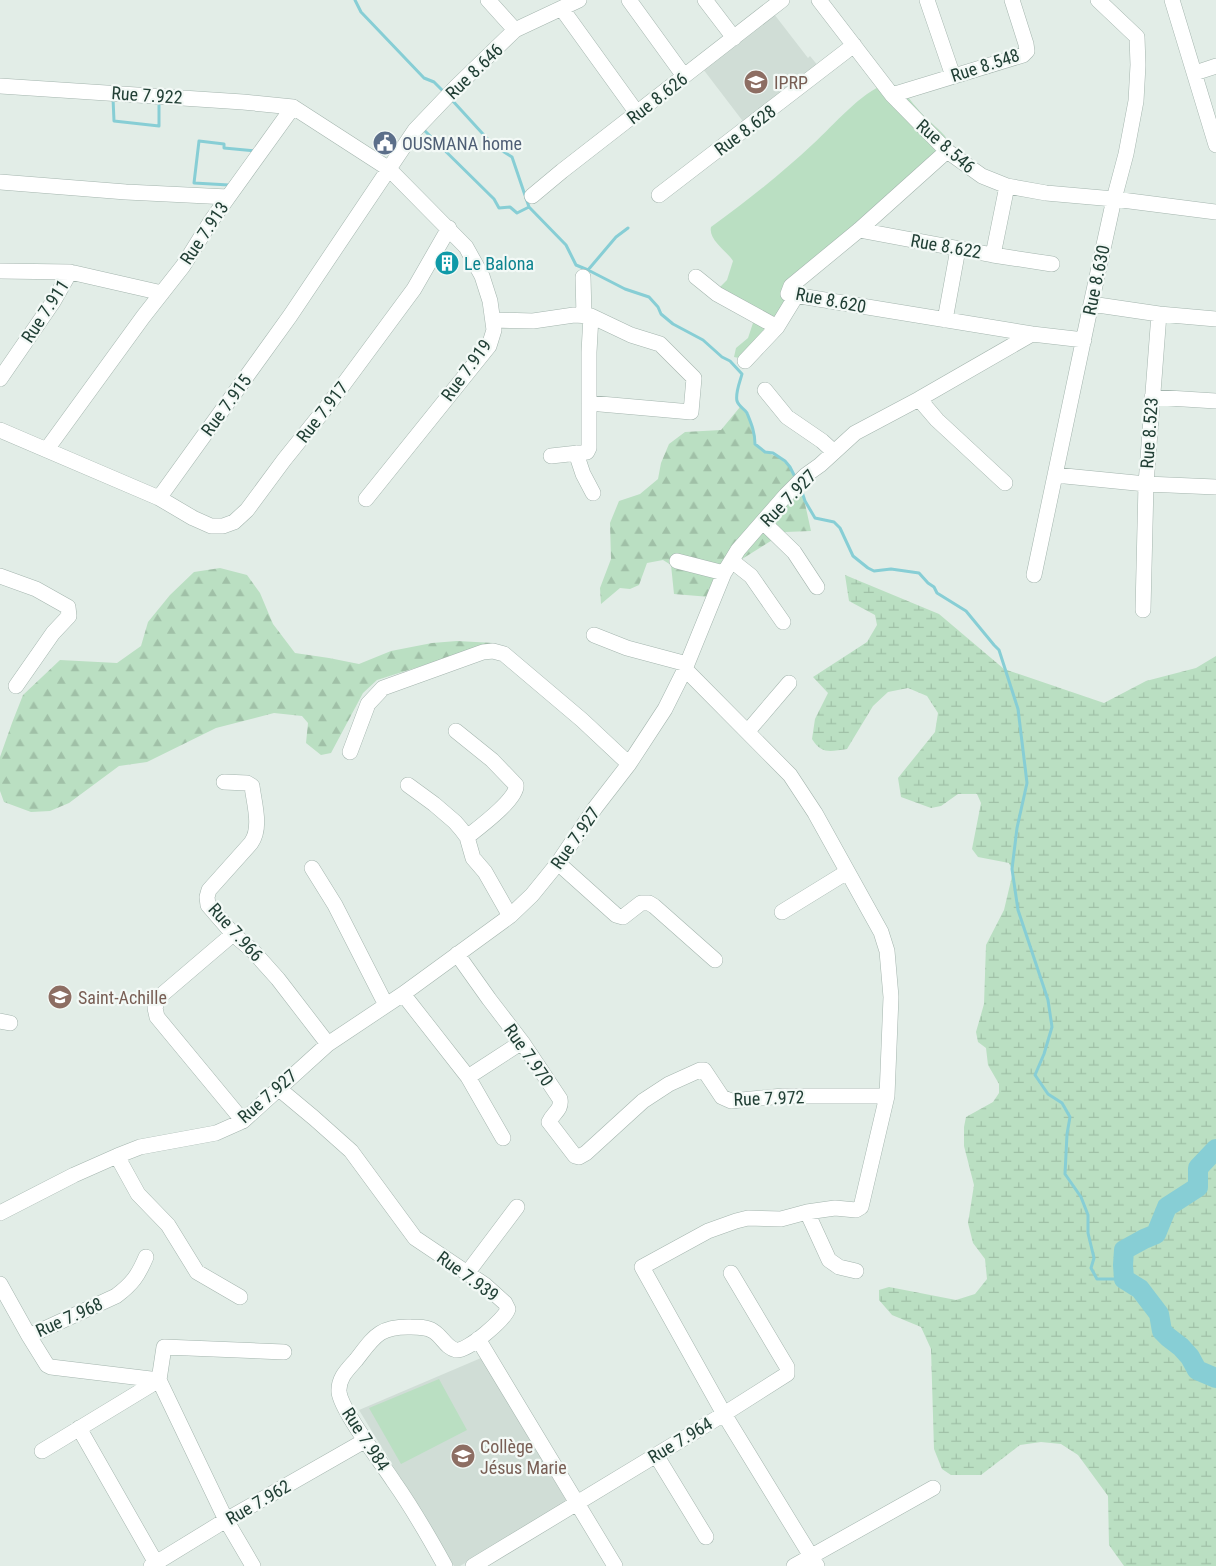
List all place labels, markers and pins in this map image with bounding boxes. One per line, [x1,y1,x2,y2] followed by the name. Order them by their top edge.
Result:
[743,69,769,95] school or university icon: IPRP
[774,72,808,93] place label: IPRP
[372,130,398,156] public building icon: OUSMANA home
[402,133,522,154] place label: OUSMANA home
[434,250,460,276] building icon: Le Balona
[464,253,534,274] place label: Le Balona
[47,984,73,1010] school or university icon: Saint-Achille
[78,987,167,1008] place label: Saint-Achille
[480,1436,567,1478] place label: Collège Jésus Marie
[450,1443,476,1469] school or university icon: Collège Jésus Marie

